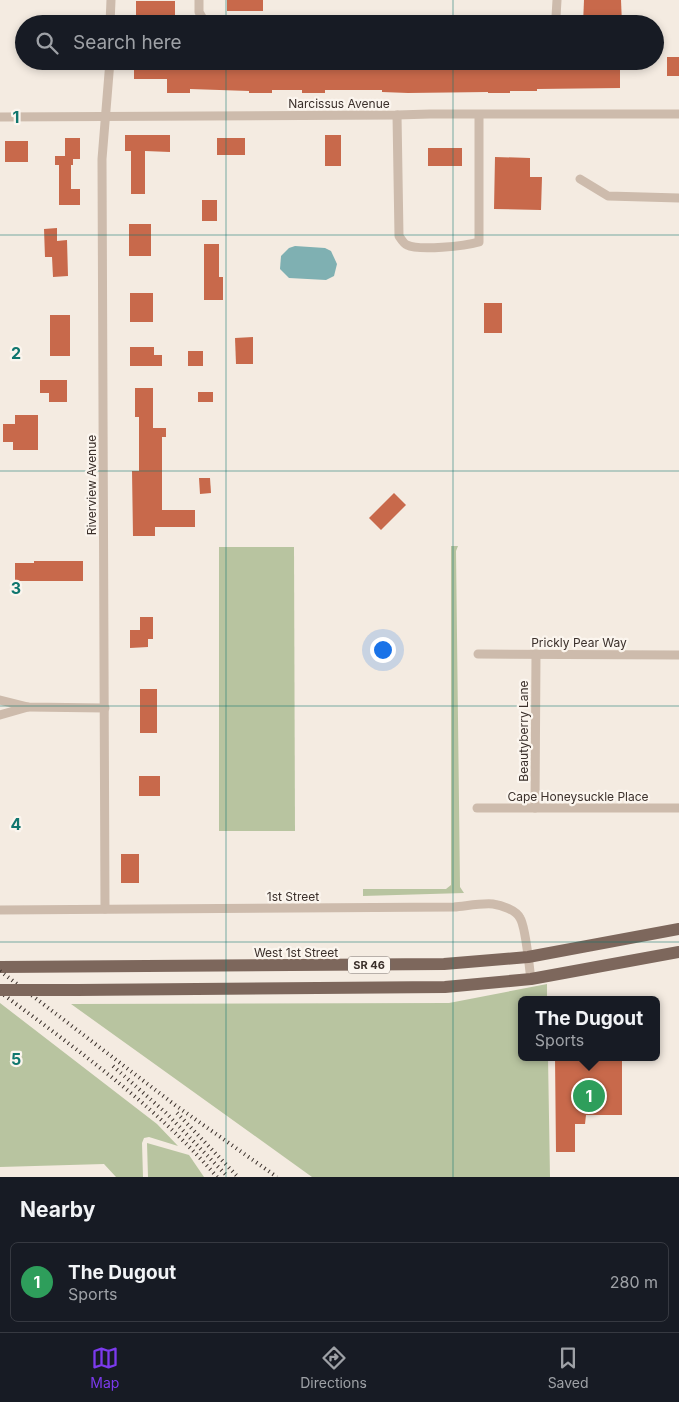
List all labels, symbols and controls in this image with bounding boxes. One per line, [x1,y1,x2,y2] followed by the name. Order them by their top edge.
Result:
[15,15,664,70] search box
[33,29,61,57] icon: search
[73,31,182,54] text: Search here
[288,96,390,111] street label: Narcissus Avenue
[13,107,19,127] text: 1
[11,343,21,363] text: 2
[84,435,99,535] street label: Riverview Avenue
[11,578,21,598] text: 3
[531,635,627,650] street label: Prickly Pear Way
[370,637,396,663] your location
[516,680,531,782] street label: Beautyberry Lane
[507,789,649,804] street label: Cape Honeysuckle Place
[11,814,22,834] text: 4
[267,889,319,904] street label: 1st Street
[254,945,338,960] street label: West 1st Street
[348,956,390,974] road number: SR 46
[518,996,660,1061] popup
[535,1007,643,1030] text: The Dugout
[535,1030,584,1050] text: Sports
[11,1049,21,1069] text: 5
[573,1077,605,1115] pin: 1
[20,1197,95,1222] text: Nearby
[68,1261,176,1284] text: The Dugout
[34,1272,40,1292] text: 1
[610,1272,658,1292] text: 280 m
[68,1284,117,1304] text: Sports
[90,1344,119,1391] tab: Map
[300,1344,367,1391] tab: Directions
[548,1344,589,1391] tab: Saved

